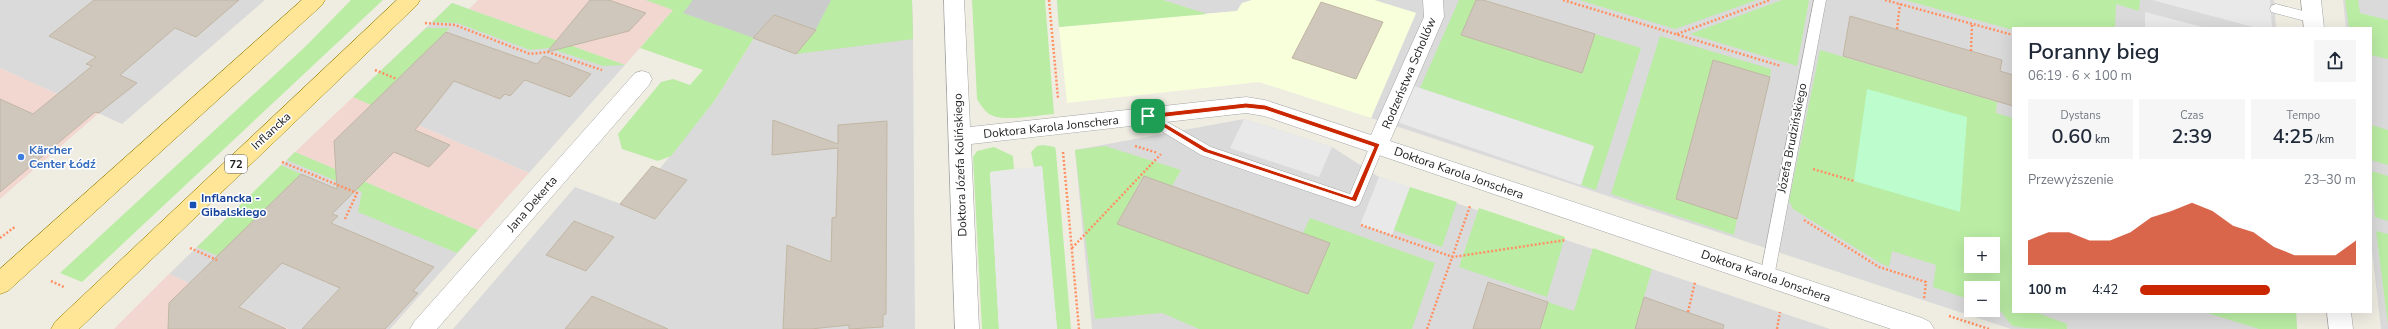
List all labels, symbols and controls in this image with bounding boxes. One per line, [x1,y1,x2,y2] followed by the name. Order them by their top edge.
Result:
[1378,15,1440,131] street label: Rodzeństwa Schollów
[2028,37,2160,67] text: Poranny bieg
[2314,40,2356,82] button: share
[2028,67,2132,85] text: 06:19 · 6 × 100 m
[1773,81,1811,195] street label: Józefa Brudzińskiego
[949,93,970,237] street label: Doktora Józefa Kolińskiego
[1131,99,1165,133] pin
[1137,105,1159,127] icon: arrive
[2061,108,2101,123] text: Dystans
[2180,108,2204,123] text: Czas
[2287,108,2320,123] text: Tempo
[248,109,294,153] street label: Inflancka
[982,112,1120,142] street label: Doktora Karola Jonschera
[2051,123,2092,150] text: 0.60
[2172,123,2212,150] text: 2:39
[2273,123,2313,150] text: 4:25
[2092,132,2110,147] text: km
[2313,132,2334,147] text: /km
[29,142,96,172] place label: Kärcher Center Łódź
[1392,143,1526,203] street label: Doktora Karola Jonschera
[16,152,26,162] marker: Kärcher Center Łódź
[225,155,247,173] road number: 72
[2028,171,2114,189] text: Przewyższenie
[2304,171,2356,189] text: 23–30 m
[503,173,561,236] street label: Jana Dekerta
[201,190,267,220] place label: Inflancka - Gibalskiego
[188,200,198,210] marker: Inflancka - Gibalskiego
[1964,237,2000,317] map controls
[1964,237,2000,273] button: +
[1699,246,1833,306] street label: Doktora Karola Jonschera
[1964,281,2000,317] button: −
[2028,281,2066,299] text: 100 m
[2092,281,2118,299] text: 4:42

